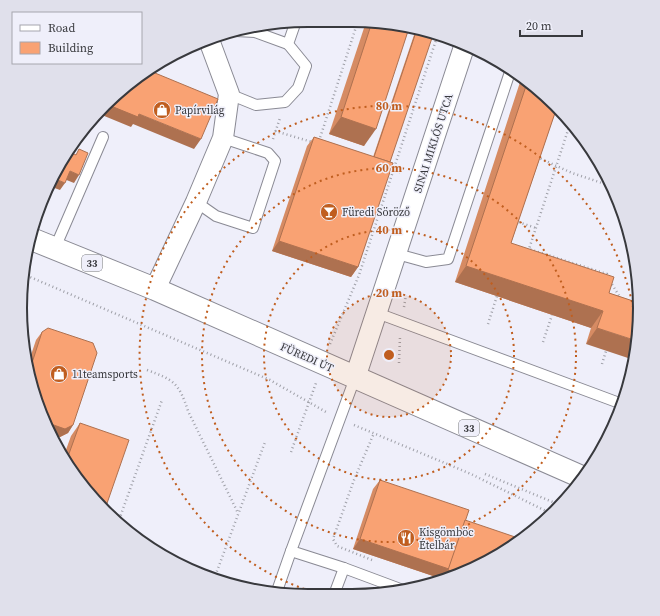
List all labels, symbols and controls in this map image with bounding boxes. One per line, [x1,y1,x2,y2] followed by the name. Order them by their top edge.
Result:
[12,12,142,64] legend
[520,12,582,38] scale bar
[526,18,552,34] text: 20 m
[48,20,75,36] text: Road
[48,40,93,56] text: Building
[410,91,457,195] street label: SINAI MIKLÓS UTCA
[376,98,402,114] text: 80 m
[152,100,172,120] shop icon: Papírvilág
[175,103,225,118] place label: Papírvilág
[376,160,402,176] text: 60 m
[319,202,339,222] bar icon: Füredi Söröző
[342,205,410,220] place label: Füredi Söröző
[376,222,402,238] text: 40 m
[82,255,102,271] road number: 33
[376,285,402,301] text: 20 m
[278,338,336,376] street label: FÜREDI ÚT
[382,348,396,362] centre of rings
[49,364,69,384] shop icon: 11teamsports
[72,367,138,382] place label: 11teamsports
[459,420,479,436] road number: 33
[419,525,474,553] place label: Kisgömböc Ételbár
[396,528,416,548] restaurant icon: Kisgömböc Ételbár

